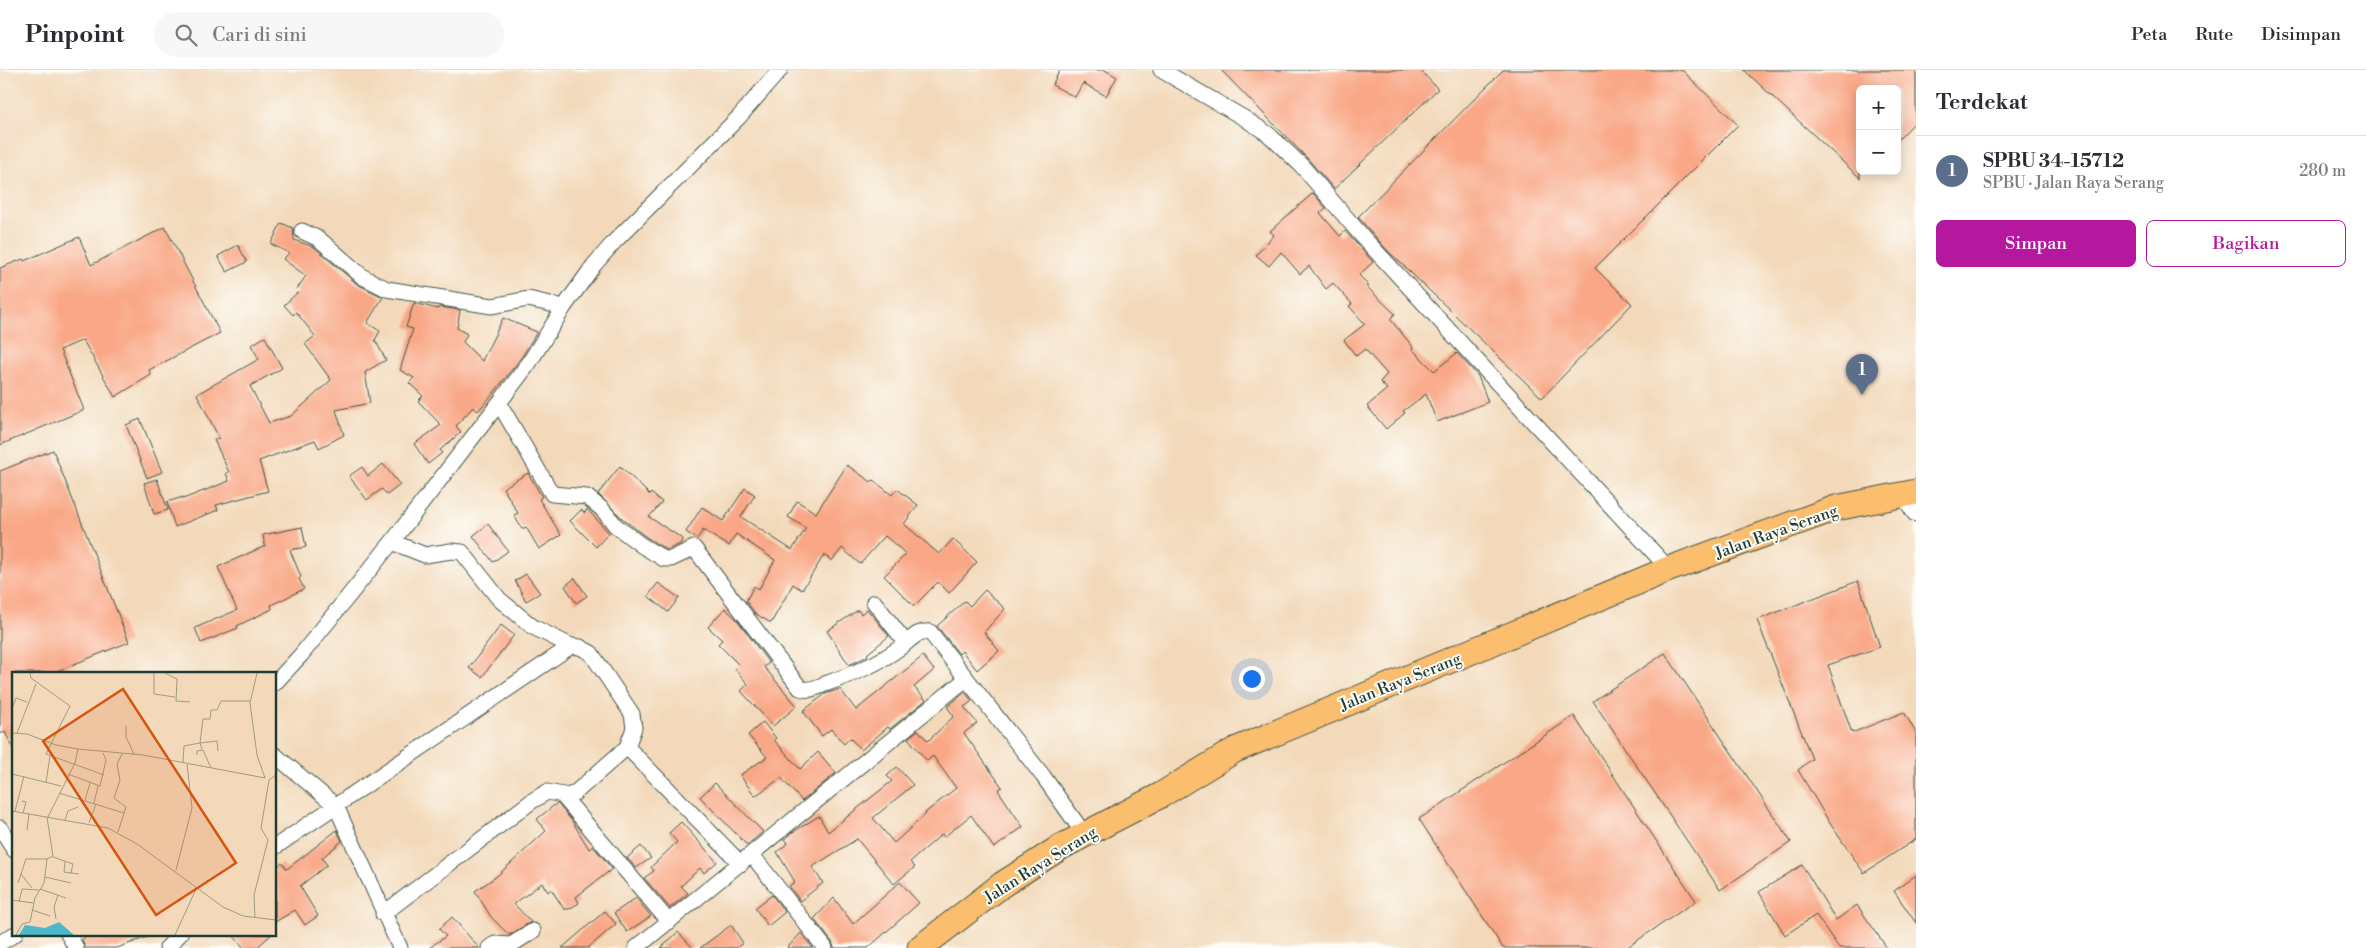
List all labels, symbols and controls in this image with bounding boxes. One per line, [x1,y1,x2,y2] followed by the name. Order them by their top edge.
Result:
[154,12,504,57] search box
[25,20,124,50] text: Pinpoint
[172,21,200,49] icon: search
[212,23,307,47] text: Cari di sini
[2131,23,2167,46] text: Peta
[2195,23,2233,46] text: Rute
[2261,23,2341,46] text: Disimpan
[1856,85,1901,175] map controls
[1856,85,1901,130] button: +
[1936,90,2027,116] text: Terdekat
[1856,130,1901,175] button: −
[1983,149,2124,173] text: SPBU 34-15712
[1948,161,1956,181] text: 1
[2299,161,2346,181] text: 280 m
[1983,173,2164,193] text: SPBU · Jalan Raya Serang
[1936,220,2136,267] button: Simpan
[2146,220,2346,267] button: Bagikan
[1846,354,1878,395] pin: 1
[1711,500,1841,564] street label: Jalan Raya Serang
[1336,648,1465,716] street label: Jalan Raya Serang
[1239,666,1265,692] your location
[12,672,276,936] inset map
[980,822,1101,908] street label: Jalan Raya Serang

